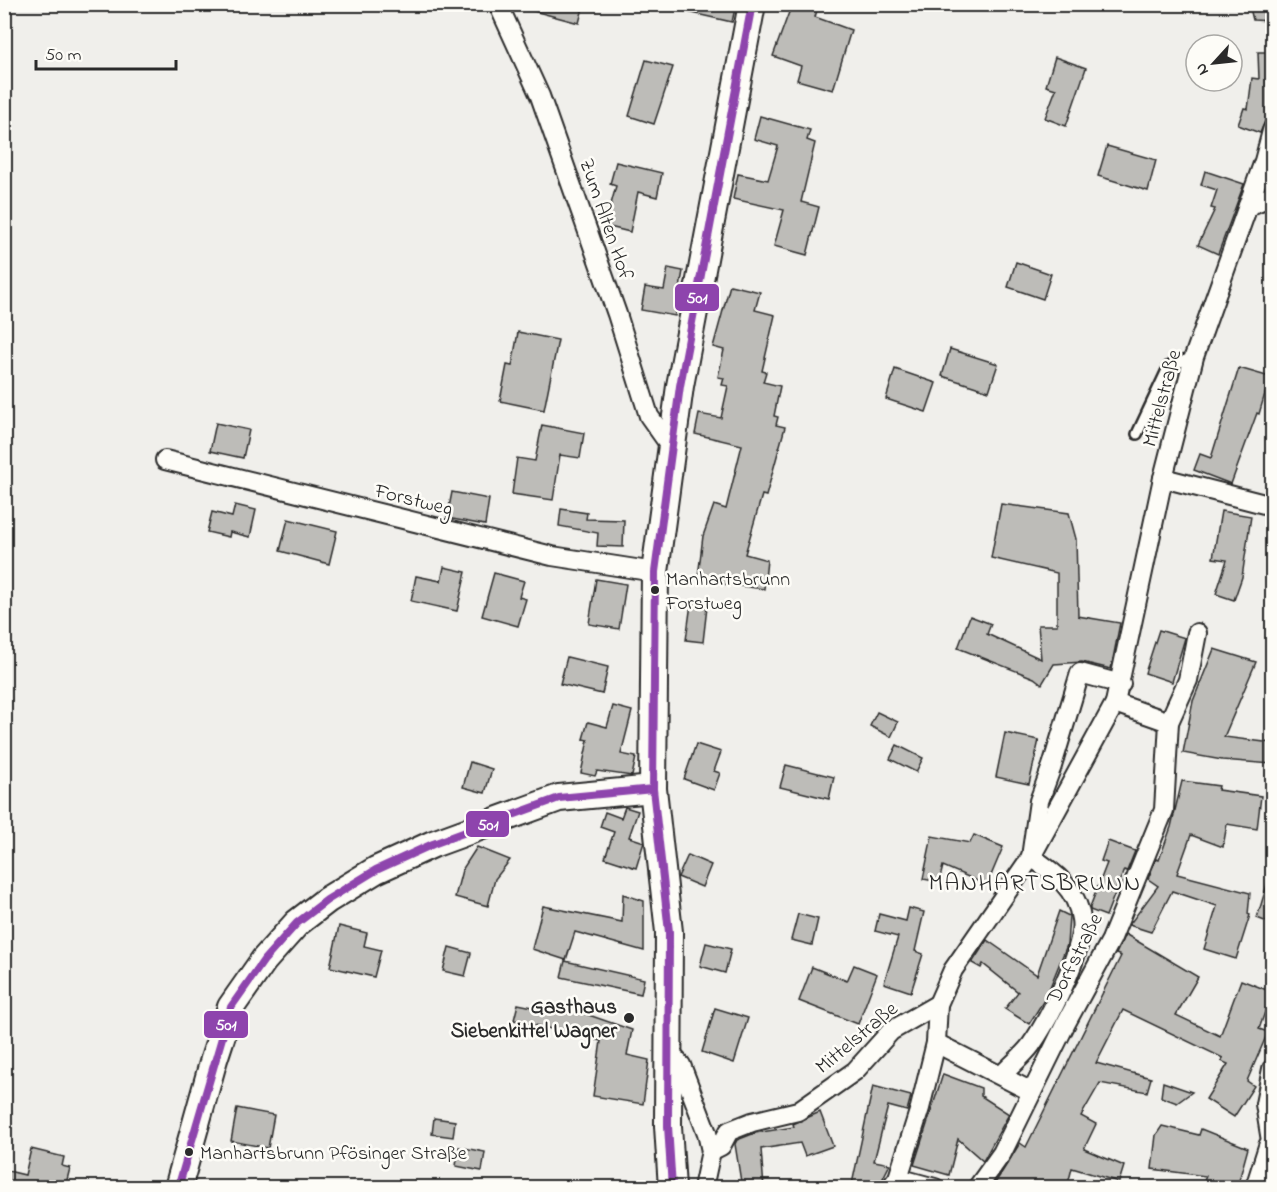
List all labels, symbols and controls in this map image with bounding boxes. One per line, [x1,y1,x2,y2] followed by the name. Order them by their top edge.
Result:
[36,33,176,71] scale bar
[1184,33,1244,93] north arrow
[45,43,82,69] text: 50 m
[1189,58,1216,79] text: N
[570,155,640,285] street label: Zum Alten Hof
[674,283,720,312] line badge: 501
[686,287,708,311] text: 501
[1136,346,1190,450] street label: Mittelstraße
[370,477,456,527] street label: Forstweg
[665,566,790,620] place label: Manhartsbrunn Forstweg
[649,584,661,596] marker: Manhartsbrunn Forstweg
[465,810,510,838] line badge: 501
[477,814,499,838] text: 501
[928,867,1142,902] district label: MANHARTSBRUNN
[1040,908,1112,1011] street label: Dorfstraße
[451,993,617,1049] place label: Gasthaus Siebenkittel Wagner
[810,995,906,1082] street label: Mittelstraße
[203,1010,249,1039] line badge: 501
[622,1011,636,1025] marker: Gasthaus Siebenkittel Wagner
[215,1014,237,1038] text: 501
[200,1140,467,1170] place label: Manhartsbrunn Pfösinger Straße
[183,1146,195,1158] marker: Manhartsbrunn Pfösinger Straße

